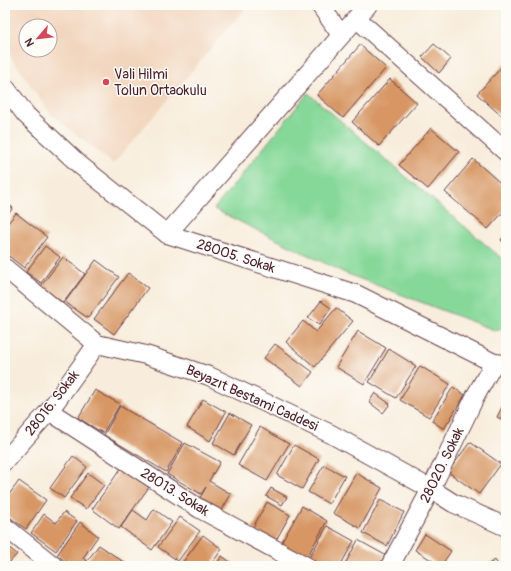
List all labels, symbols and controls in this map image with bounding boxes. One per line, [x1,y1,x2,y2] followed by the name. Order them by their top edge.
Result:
[18,18,58,58] north arrow
[22,36,37,49] text: N
[114,66,207,99] place label: Vali Hilmi Tolun Ortaokulu
[101,77,111,87] marker: Vali Hilmi Tolun Ortaokulu
[195,235,278,277] street label: 28005. Sokak
[183,361,321,435] street label: Beyazıt Bestami Caddesi
[21,367,83,439] street label: 28016. Sokak
[416,424,468,505] street label: 28020. Sokak
[138,464,213,520] street label: 28013. Sokak

